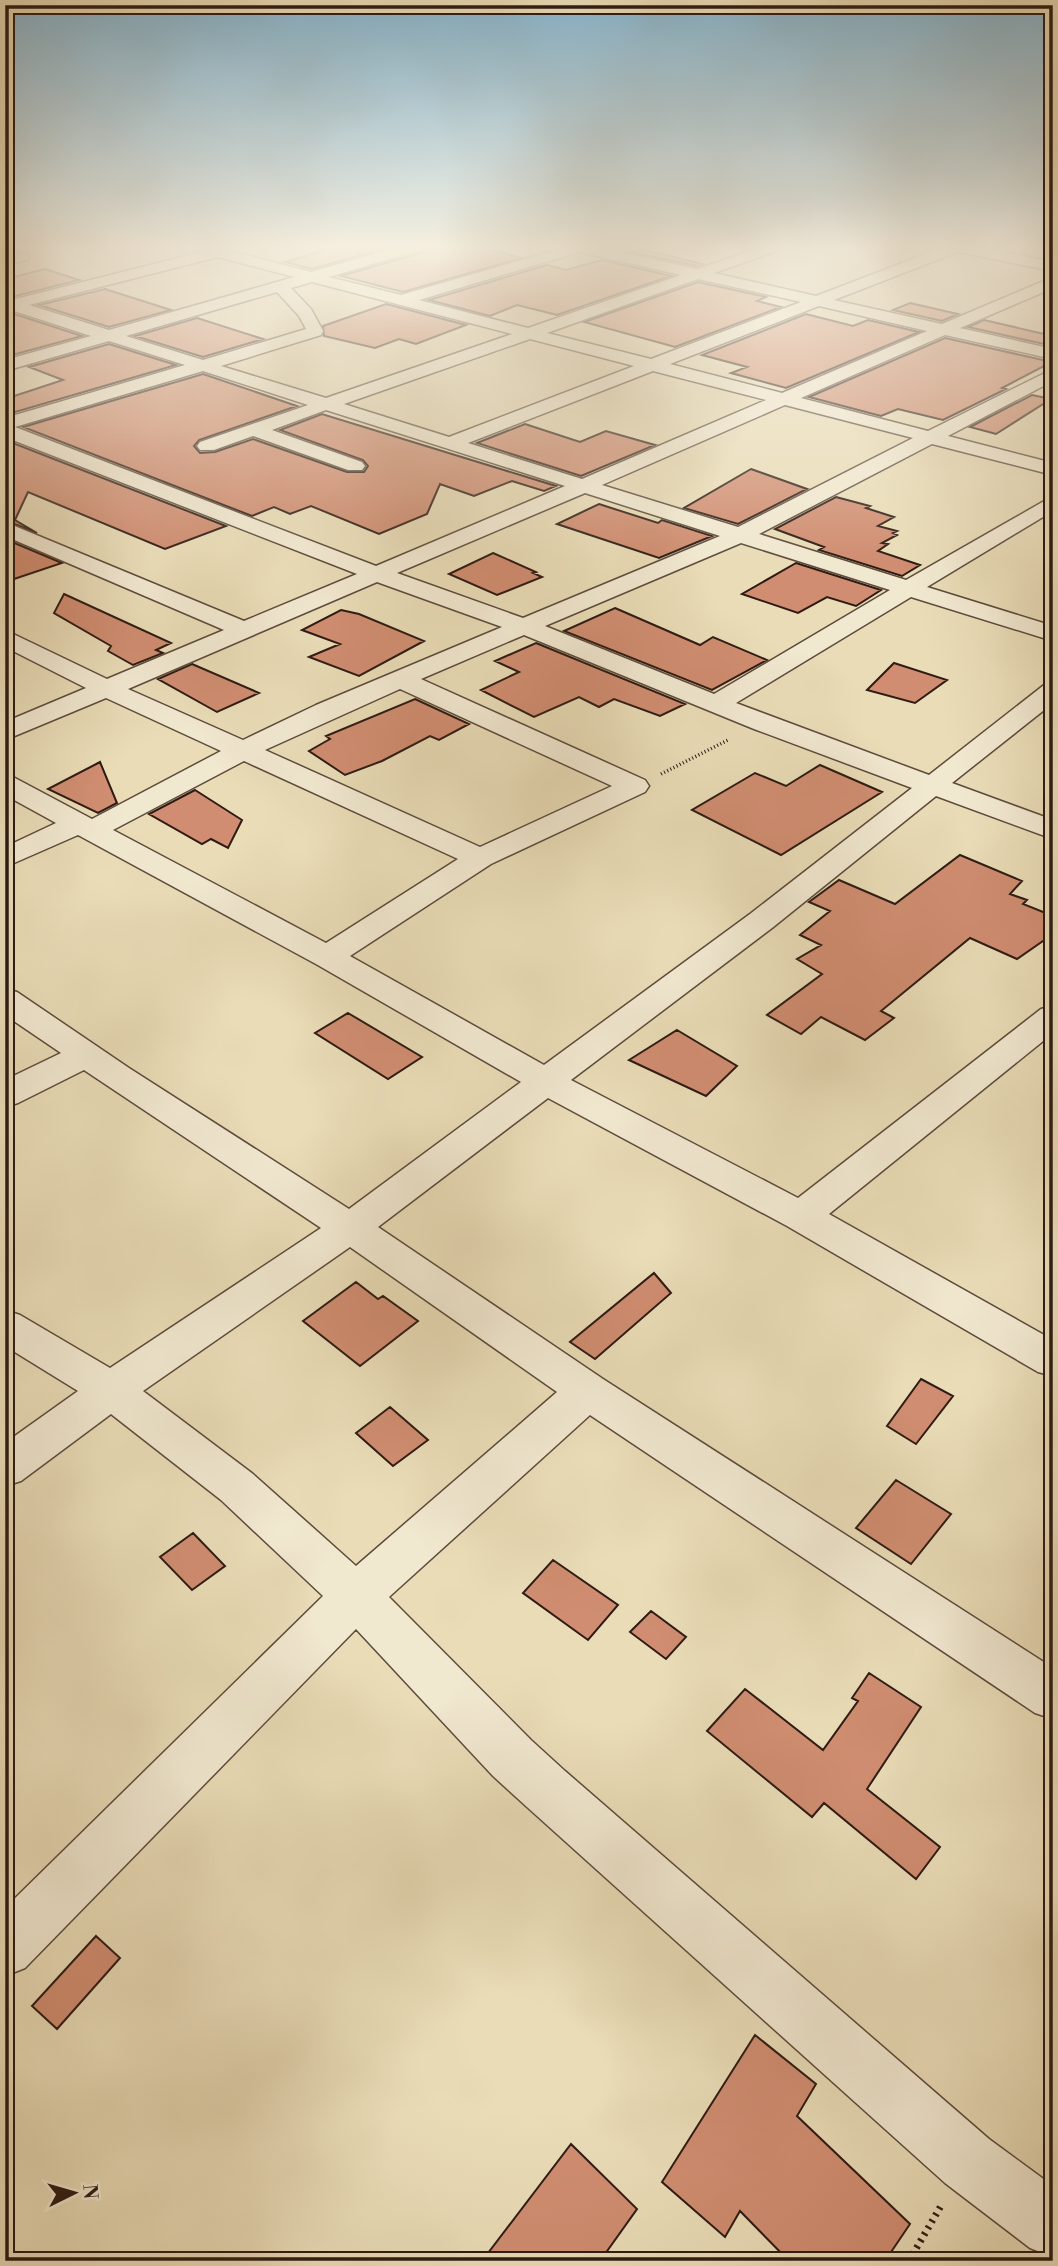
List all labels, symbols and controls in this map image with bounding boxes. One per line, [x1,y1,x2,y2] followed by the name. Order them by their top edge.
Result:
[38,2158,108,2228] north arrow
[77,2183,103,2200] text: N

